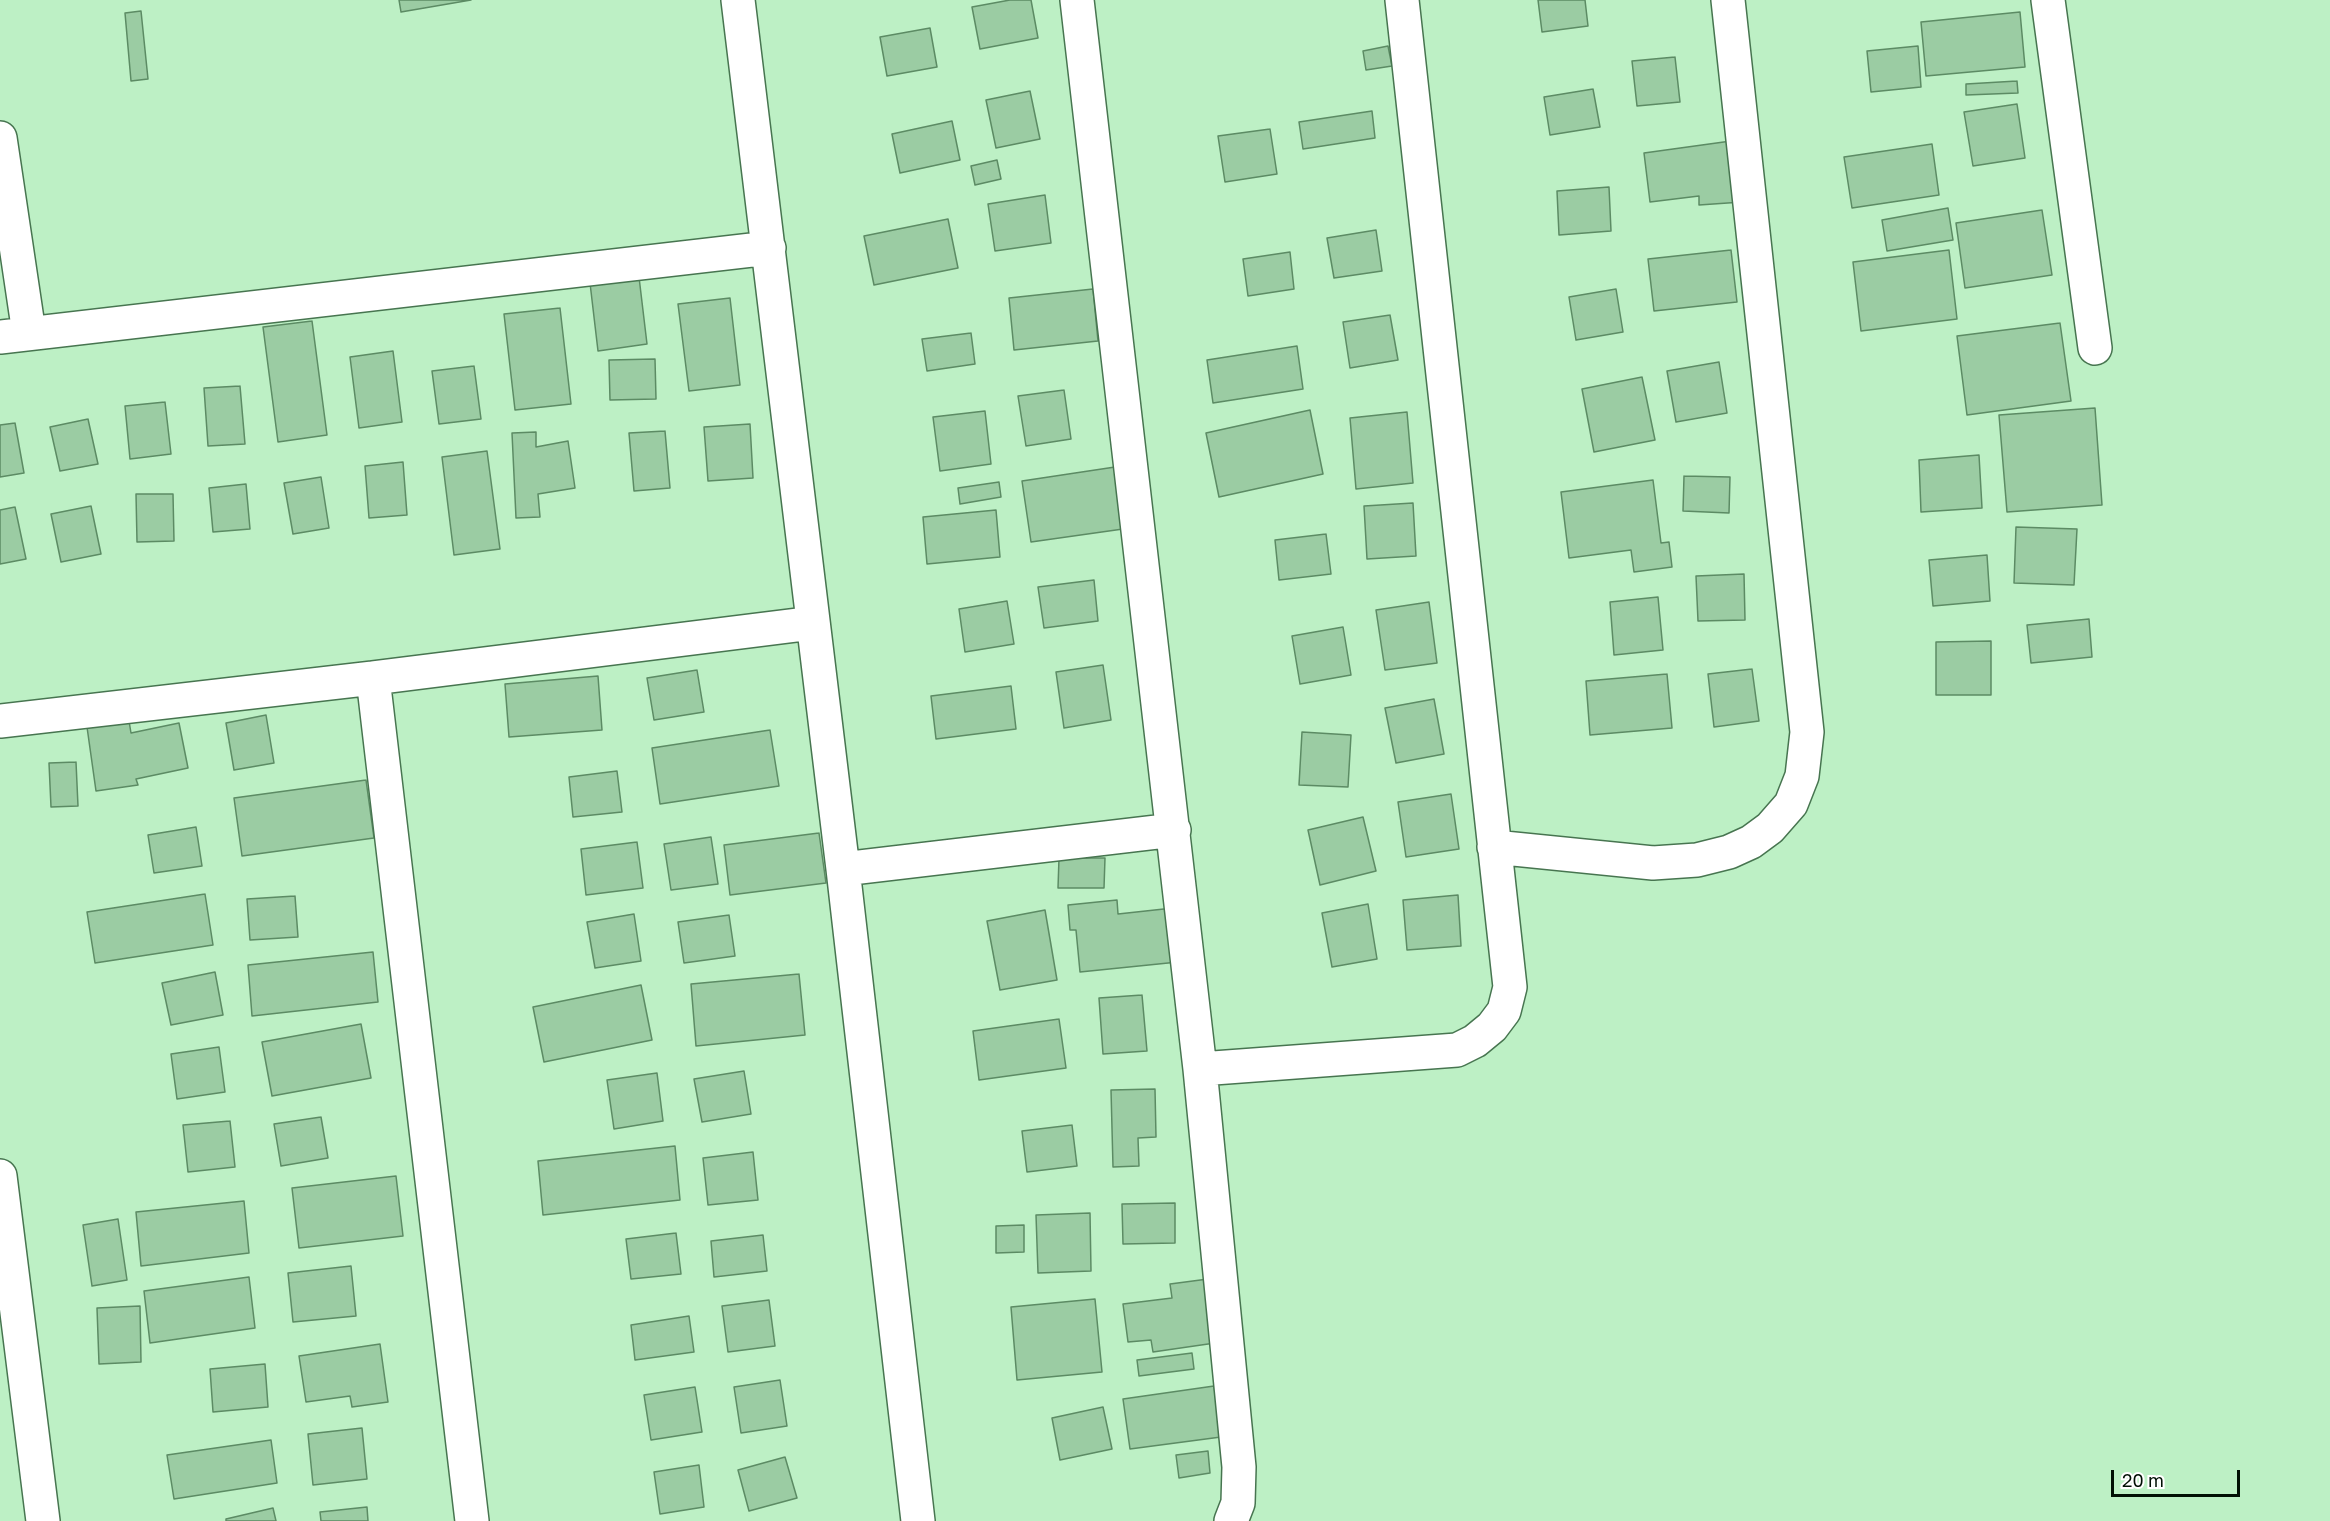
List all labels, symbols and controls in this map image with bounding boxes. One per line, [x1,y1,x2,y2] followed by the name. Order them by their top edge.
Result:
[2114,1458,2243,1496] scale bar
[2122,1469,2164,1491] text: 20 m

